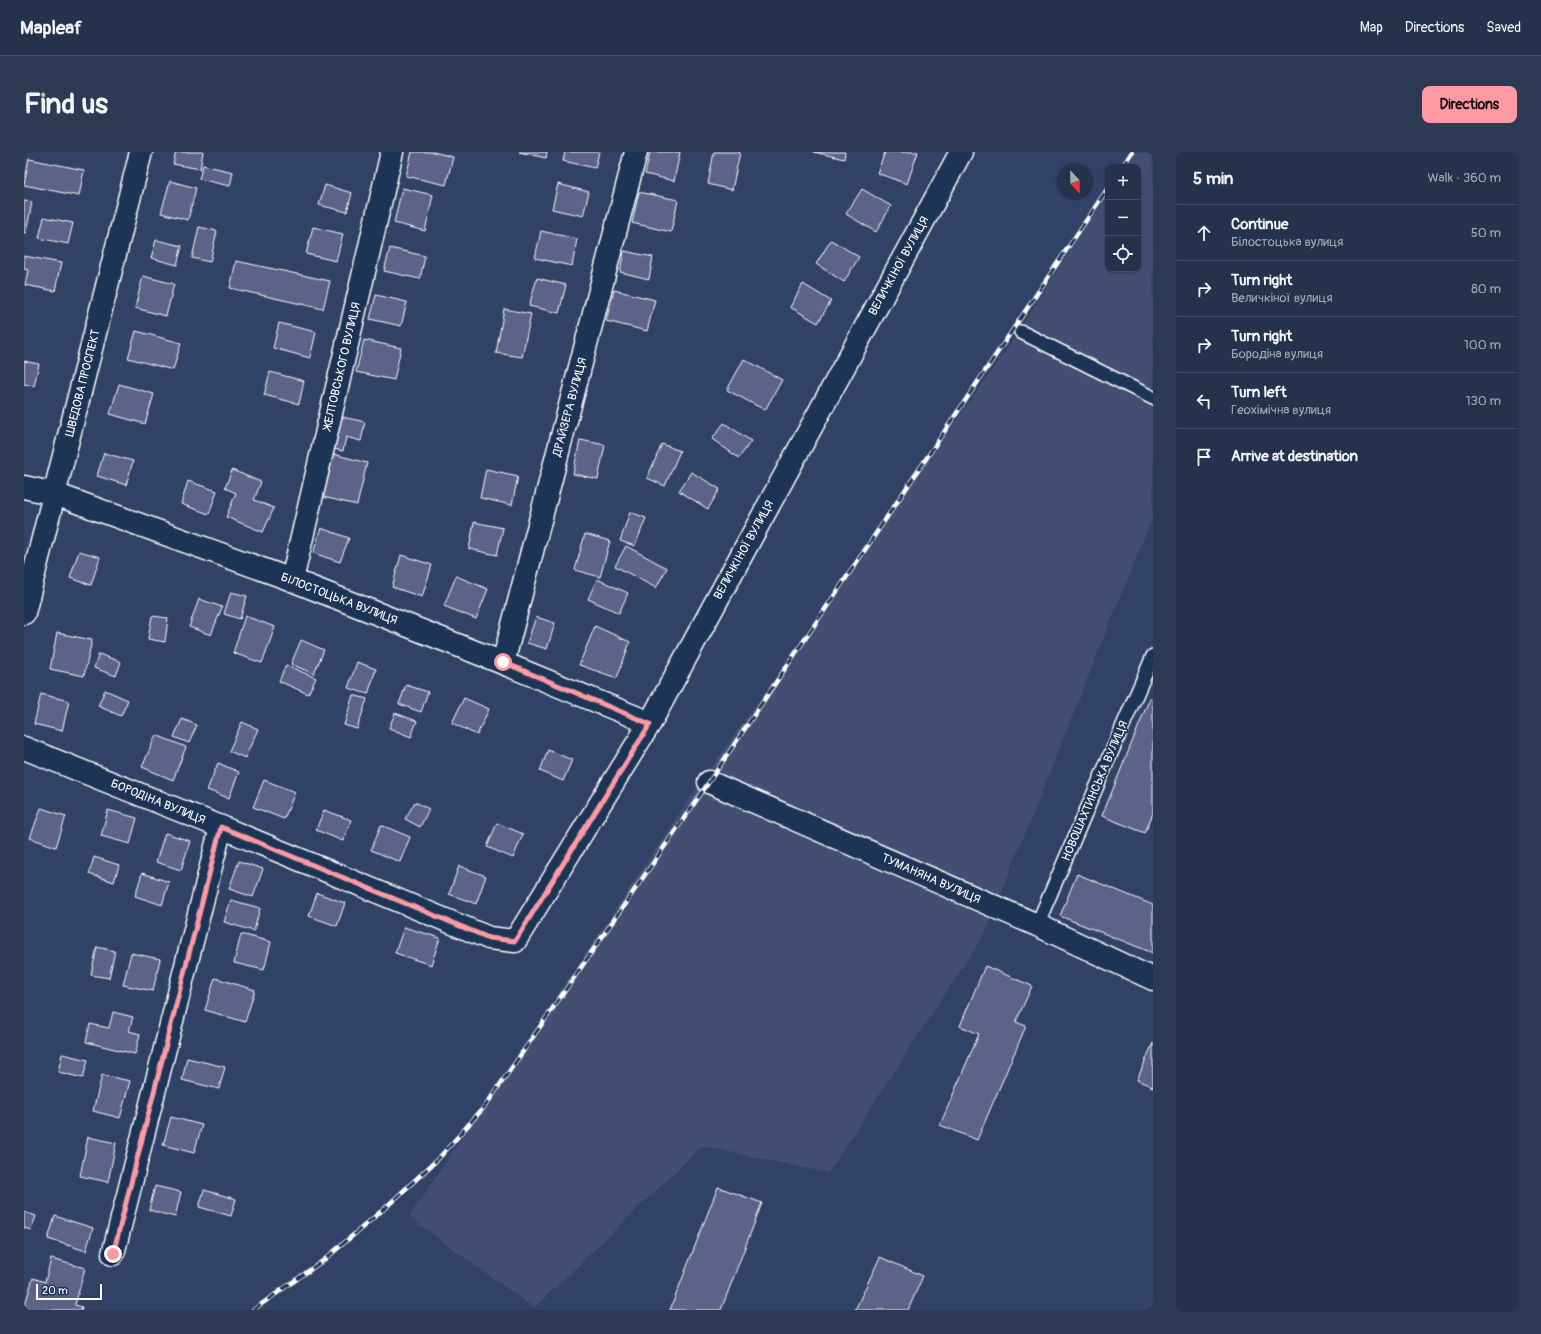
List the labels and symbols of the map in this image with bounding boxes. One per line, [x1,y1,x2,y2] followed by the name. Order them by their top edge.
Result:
[1057,164,1093,200] north arrow
[865,213,932,318] street label: ВЕЛИЧКІНОЇ ВУЛИЦЯ
[320,301,364,433] street label: ЖЕЛТОВСЬКОГО ВУЛИЦЯ
[62,327,104,438] street label: ШВЕДОВА ПРОСПЕКТ
[549,356,590,459] street label: ДРАЙЗЕРА ВУЛИЦЯ
[710,497,777,602] street label: ВЕЛИЧКІНОЇ ВУЛИЦЯ
[278,570,400,628] street label: БІЛОСТОЦЬКА ВУЛИЦЯ
[494,653,512,671] route start
[1059,719,1131,863] street label: НОВОШАХТИНСЬКА ВУЛИЦЯ
[108,776,208,828] street label: БОРОДІНА ВУЛИЦЯ
[879,850,983,908] street label: ТУМАНЯНА ВУЛИЦЯ
[104,1245,122,1263] route end
[36,1282,102,1301] scale bar

